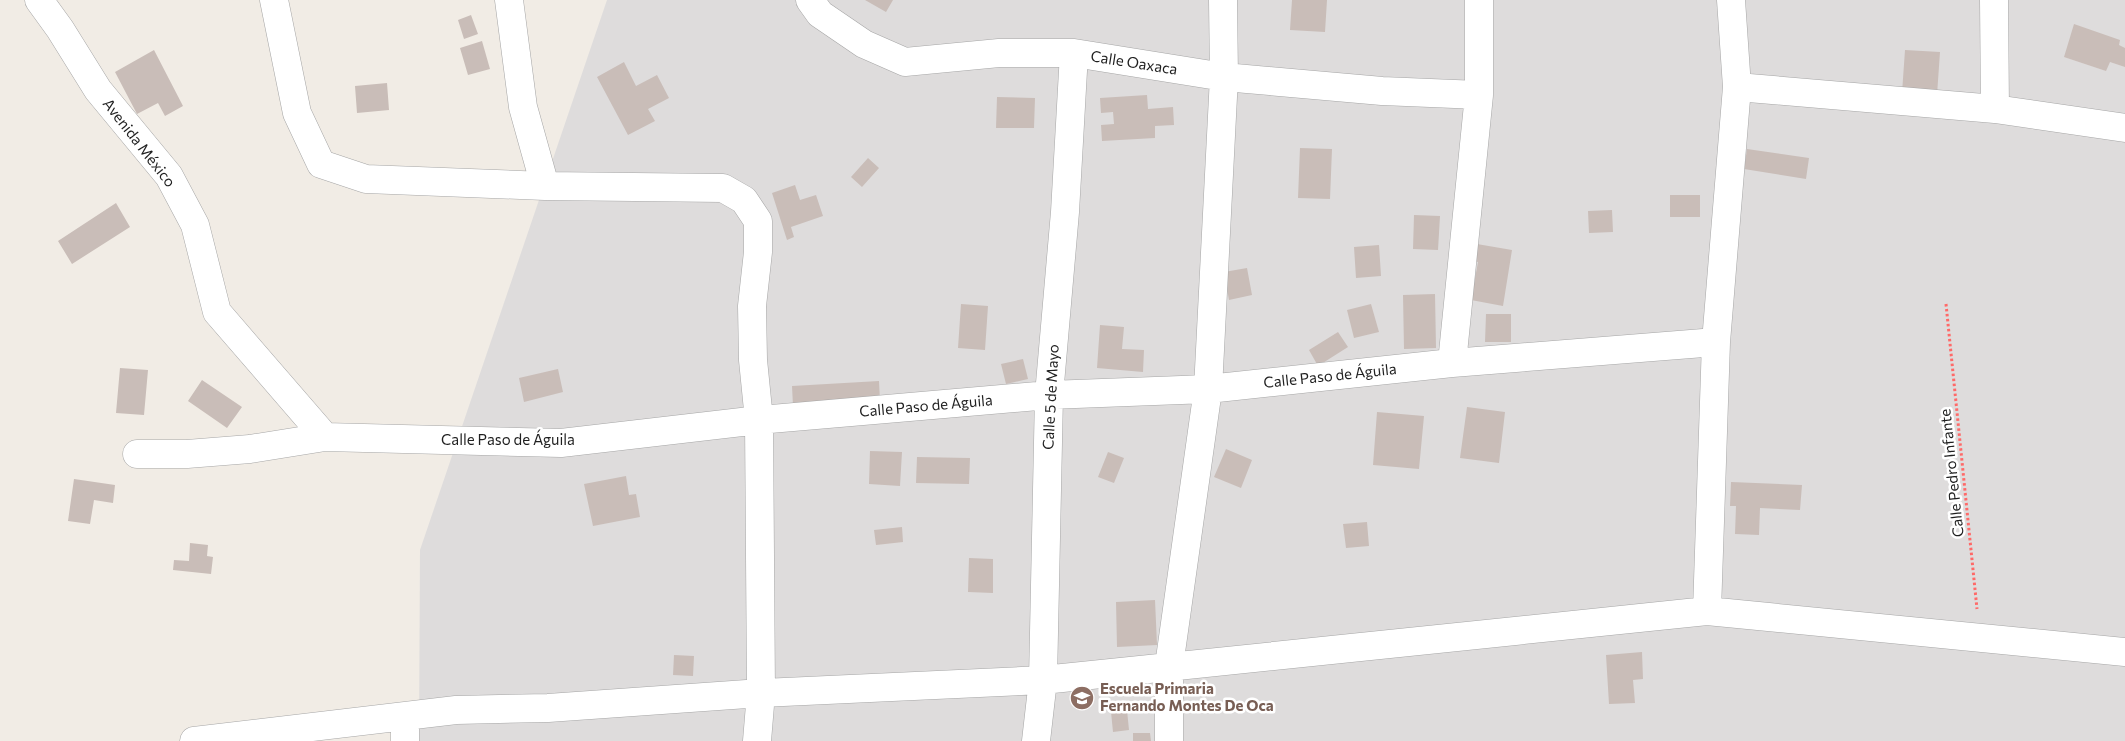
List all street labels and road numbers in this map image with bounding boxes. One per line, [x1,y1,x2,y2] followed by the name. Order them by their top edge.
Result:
[1089,46,1179,78] street label: Calle Oaxaca
[100,95,180,190] street label: Avenida México
[1038,344,1062,450] street label: Calle 5 de Mayo
[1262,358,1397,391] street label: Calle Paso de Águila
[858,389,993,420] street label: Calle Paso de Águila
[1935,408,1967,538] street label: Calle Pedro Infante
[441,429,575,448] street label: Calle Paso de Águila

